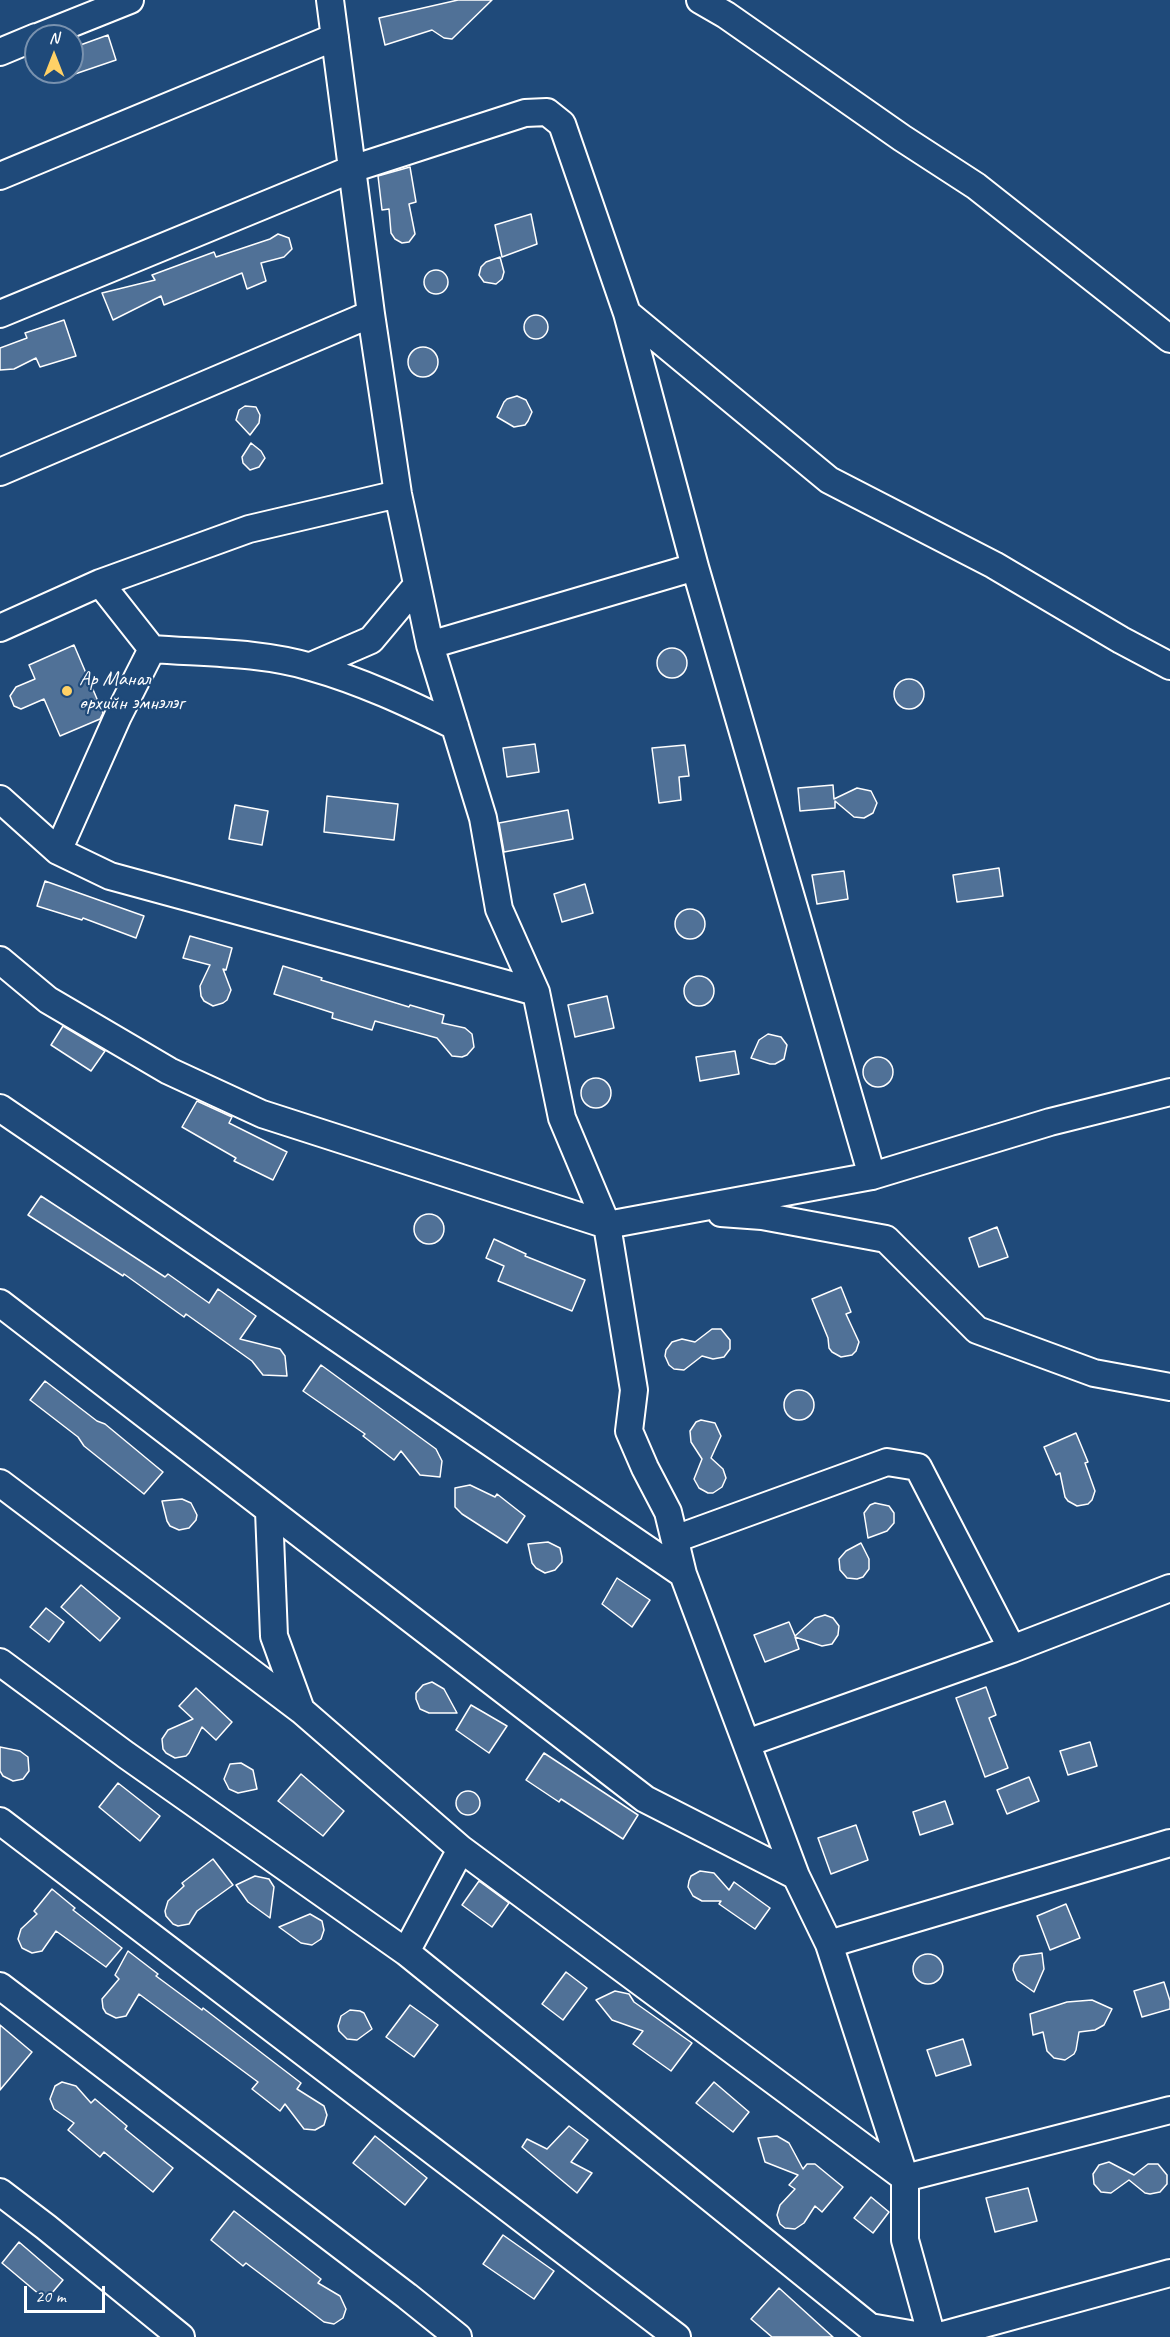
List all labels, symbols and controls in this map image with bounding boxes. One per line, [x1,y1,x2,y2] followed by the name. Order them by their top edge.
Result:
[24,24,84,84] north arrow
[49,28,59,48] text: N
[79,666,184,716] place label: Ар Манал өрхийн эмнэлэг
[60,684,74,698] marker: Ар Манал өрхийн эмнэлэг
[27,2274,108,2312] scale bar
[35,2285,66,2307] text: 20 m

